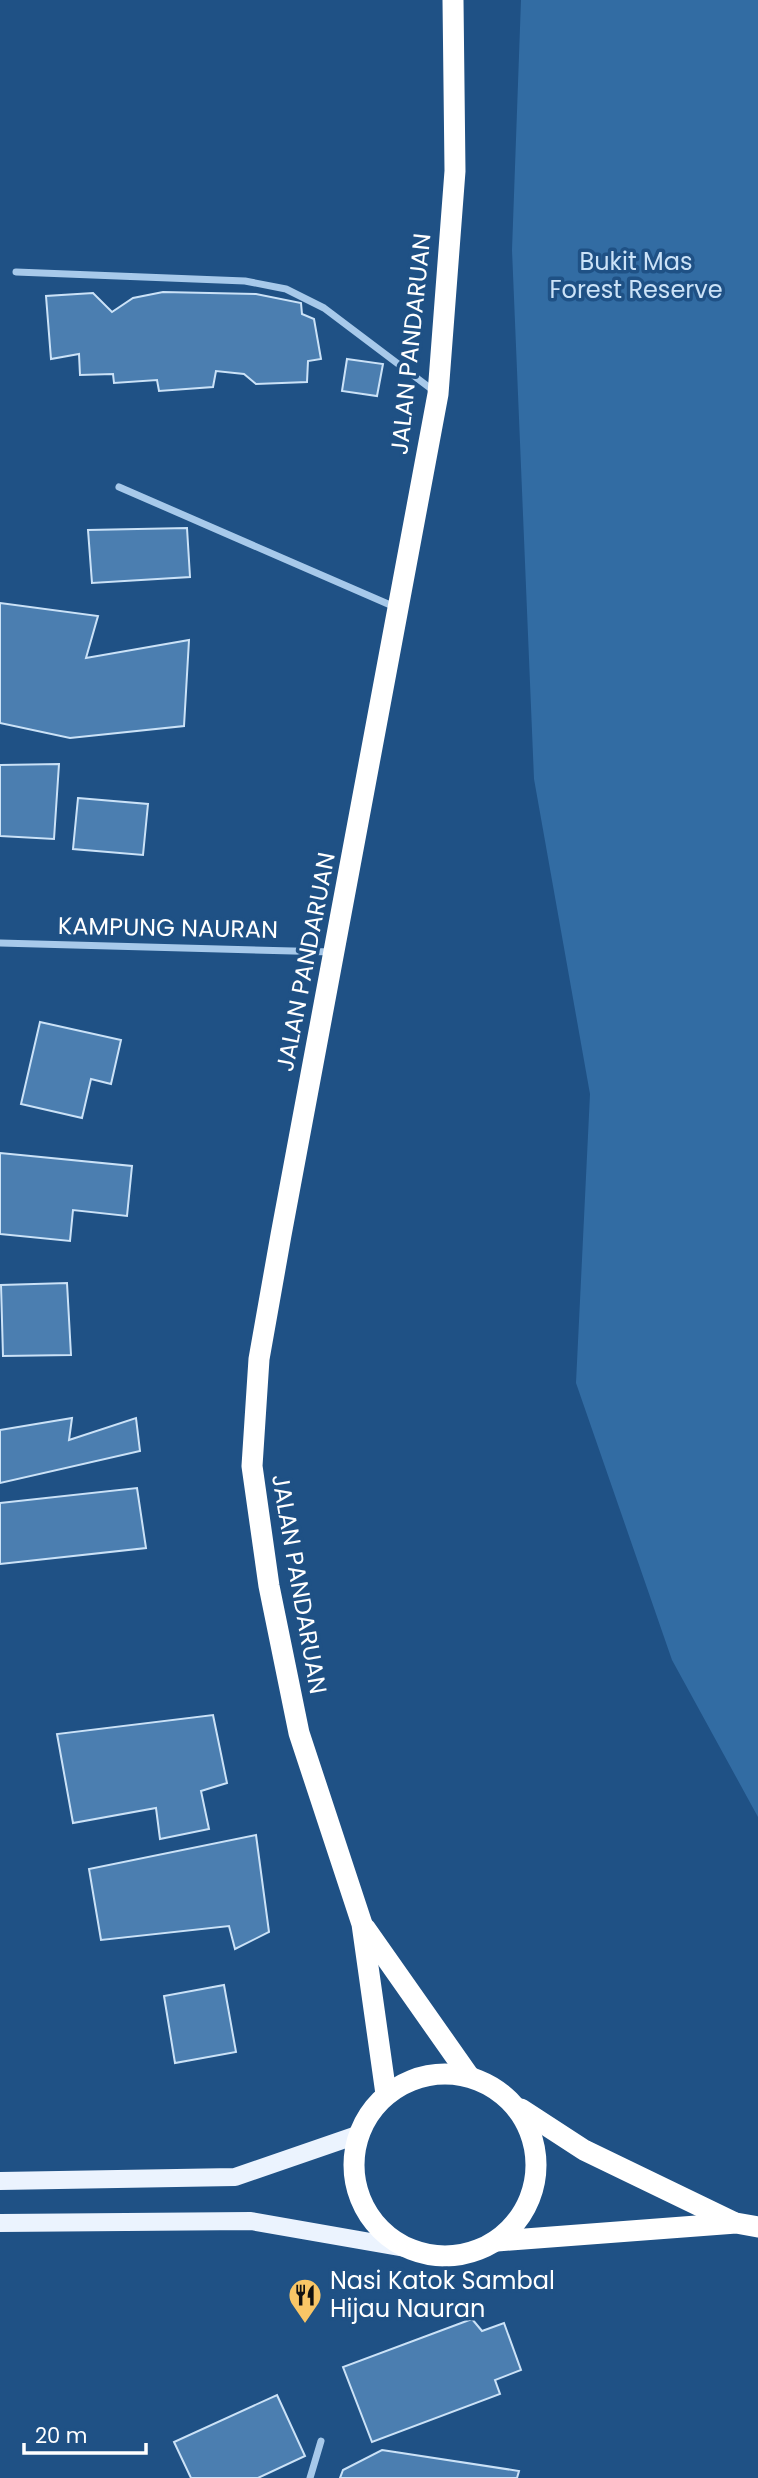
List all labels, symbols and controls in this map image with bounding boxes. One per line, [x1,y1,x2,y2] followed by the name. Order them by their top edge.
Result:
[382,232,439,456] street label: JALAN PANDARUAN
[549,245,723,306] park label: Bukit Mas Forest Reserve
[268,849,343,1074] street label: JALAN PANDARUAN
[58,909,278,946] street label: KAMPUNG NAURAN
[264,1471,335,1696] street label: JALAN PANDARUAN
[330,2264,555,2325] place label: Nasi Katok Sambal Hijau Nauran
[286,2276,324,2325] restaurant icon: Nasi Katok Sambal Hijau Nauran
[24,2412,147,2456] scale bar
[35,2421,88,2450] text: 20 m

